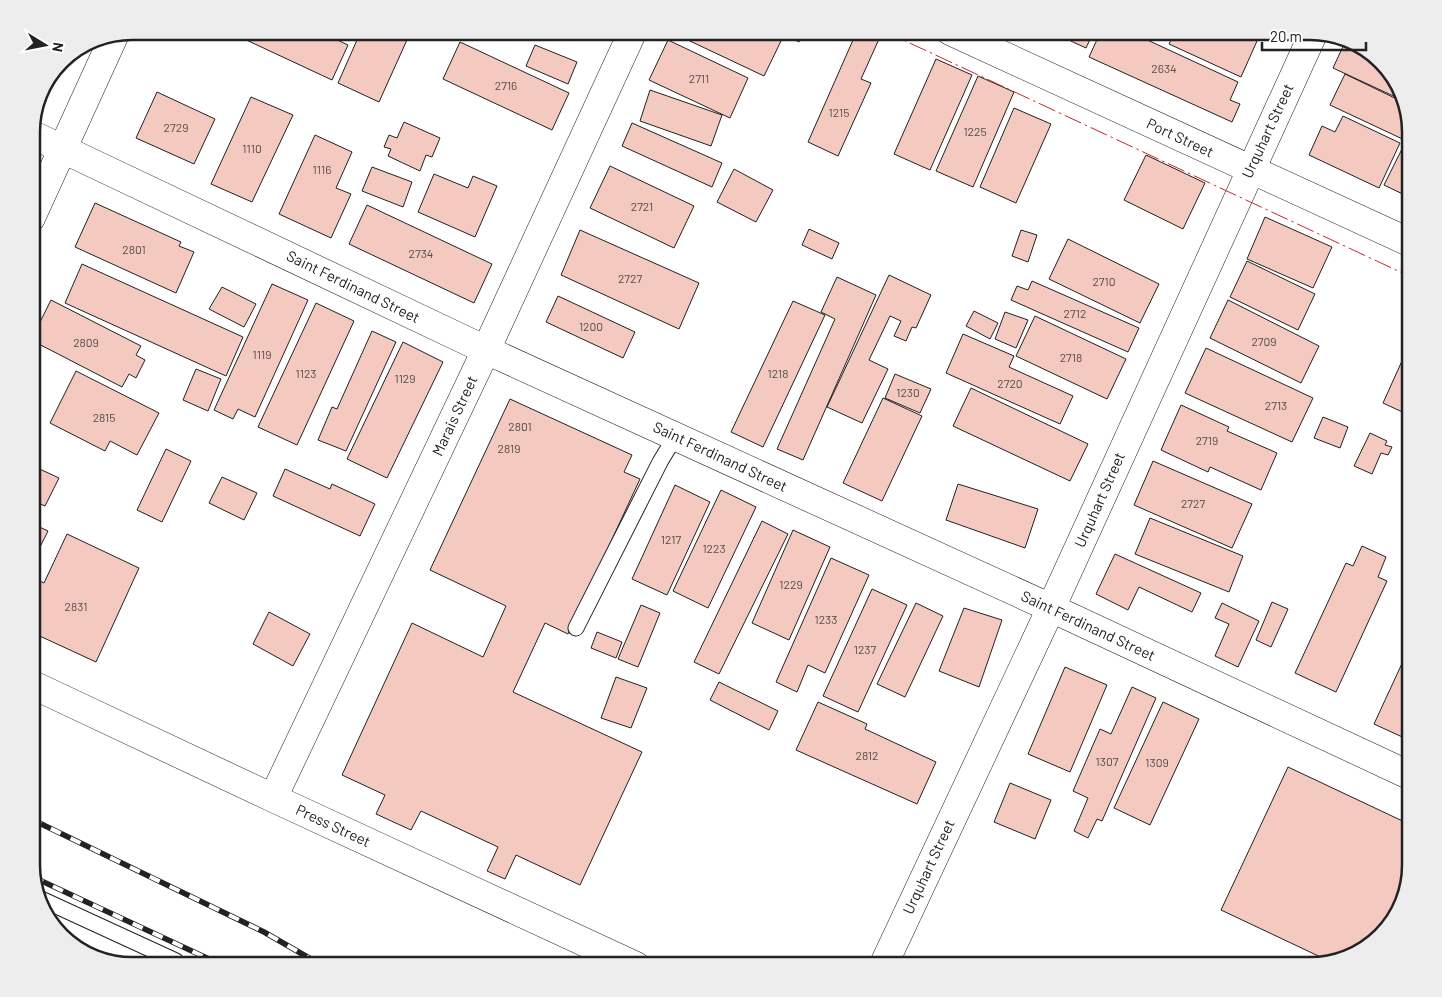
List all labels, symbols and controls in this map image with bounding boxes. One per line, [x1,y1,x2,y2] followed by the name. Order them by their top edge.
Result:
[20,20,70,70] north arrow
[1262,20,1366,52] scale bar
[1270,27,1302,45] text: 20 m
[49,41,67,53] text: N
[1151,61,1177,75] house number: 2634
[689,71,709,85] house number: 2711
[495,78,517,92] house number: 2716
[1237,80,1297,181] street label: Urquhart Street
[829,105,849,119] house number: 1215
[1144,114,1217,160] street label: Port Street
[164,120,188,134] house number: 2729
[963,124,987,138] house number: 1225
[242,141,262,155] house number: 1110
[313,162,331,176] house number: 1116
[631,199,653,213] house number: 2721
[122,242,146,256] house number: 2801
[284,246,423,326] street label: Saint Ferdinand Street
[409,246,433,260] house number: 2734
[618,271,642,285] house number: 2727
[1092,274,1116,288] house number: 2710
[1064,306,1086,320] house number: 2712
[579,319,603,333] house number: 1200
[1251,334,1277,348] house number: 2709
[73,335,99,349] house number: 2809
[253,347,271,361] house number: 1119
[1060,350,1082,364] house number: 2718
[296,366,316,380] house number: 1123
[768,366,788,380] house number: 1218
[394,371,416,385] house number: 1129
[428,373,481,459] street label: Marais Street
[997,376,1023,390] house number: 2720
[896,385,920,399] house number: 1230
[1265,398,1287,412] house number: 2713
[93,410,115,424] house number: 2815
[650,417,790,495] street label: Saint Ferdinand Street
[508,419,532,433] house number: 2801
[1196,433,1218,447] house number: 2719
[498,441,520,455] house number: 2819
[1070,449,1128,550] street label: Urquhart Street
[1181,496,1205,510] house number: 2727
[661,532,681,546] house number: 1217
[702,541,726,555] house number: 1223
[779,577,803,591] house number: 1229
[1018,586,1158,664] street label: Saint Ferdinand Street
[65,599,87,613] house number: 2831
[815,612,837,626] house number: 1233
[854,642,877,656] house number: 1237
[856,748,878,762] house number: 2812
[1096,754,1119,768] house number: 1307
[1145,755,1169,769] house number: 1309
[293,800,374,850] street label: Press Street
[898,816,958,917] street label: Urquhart Street

